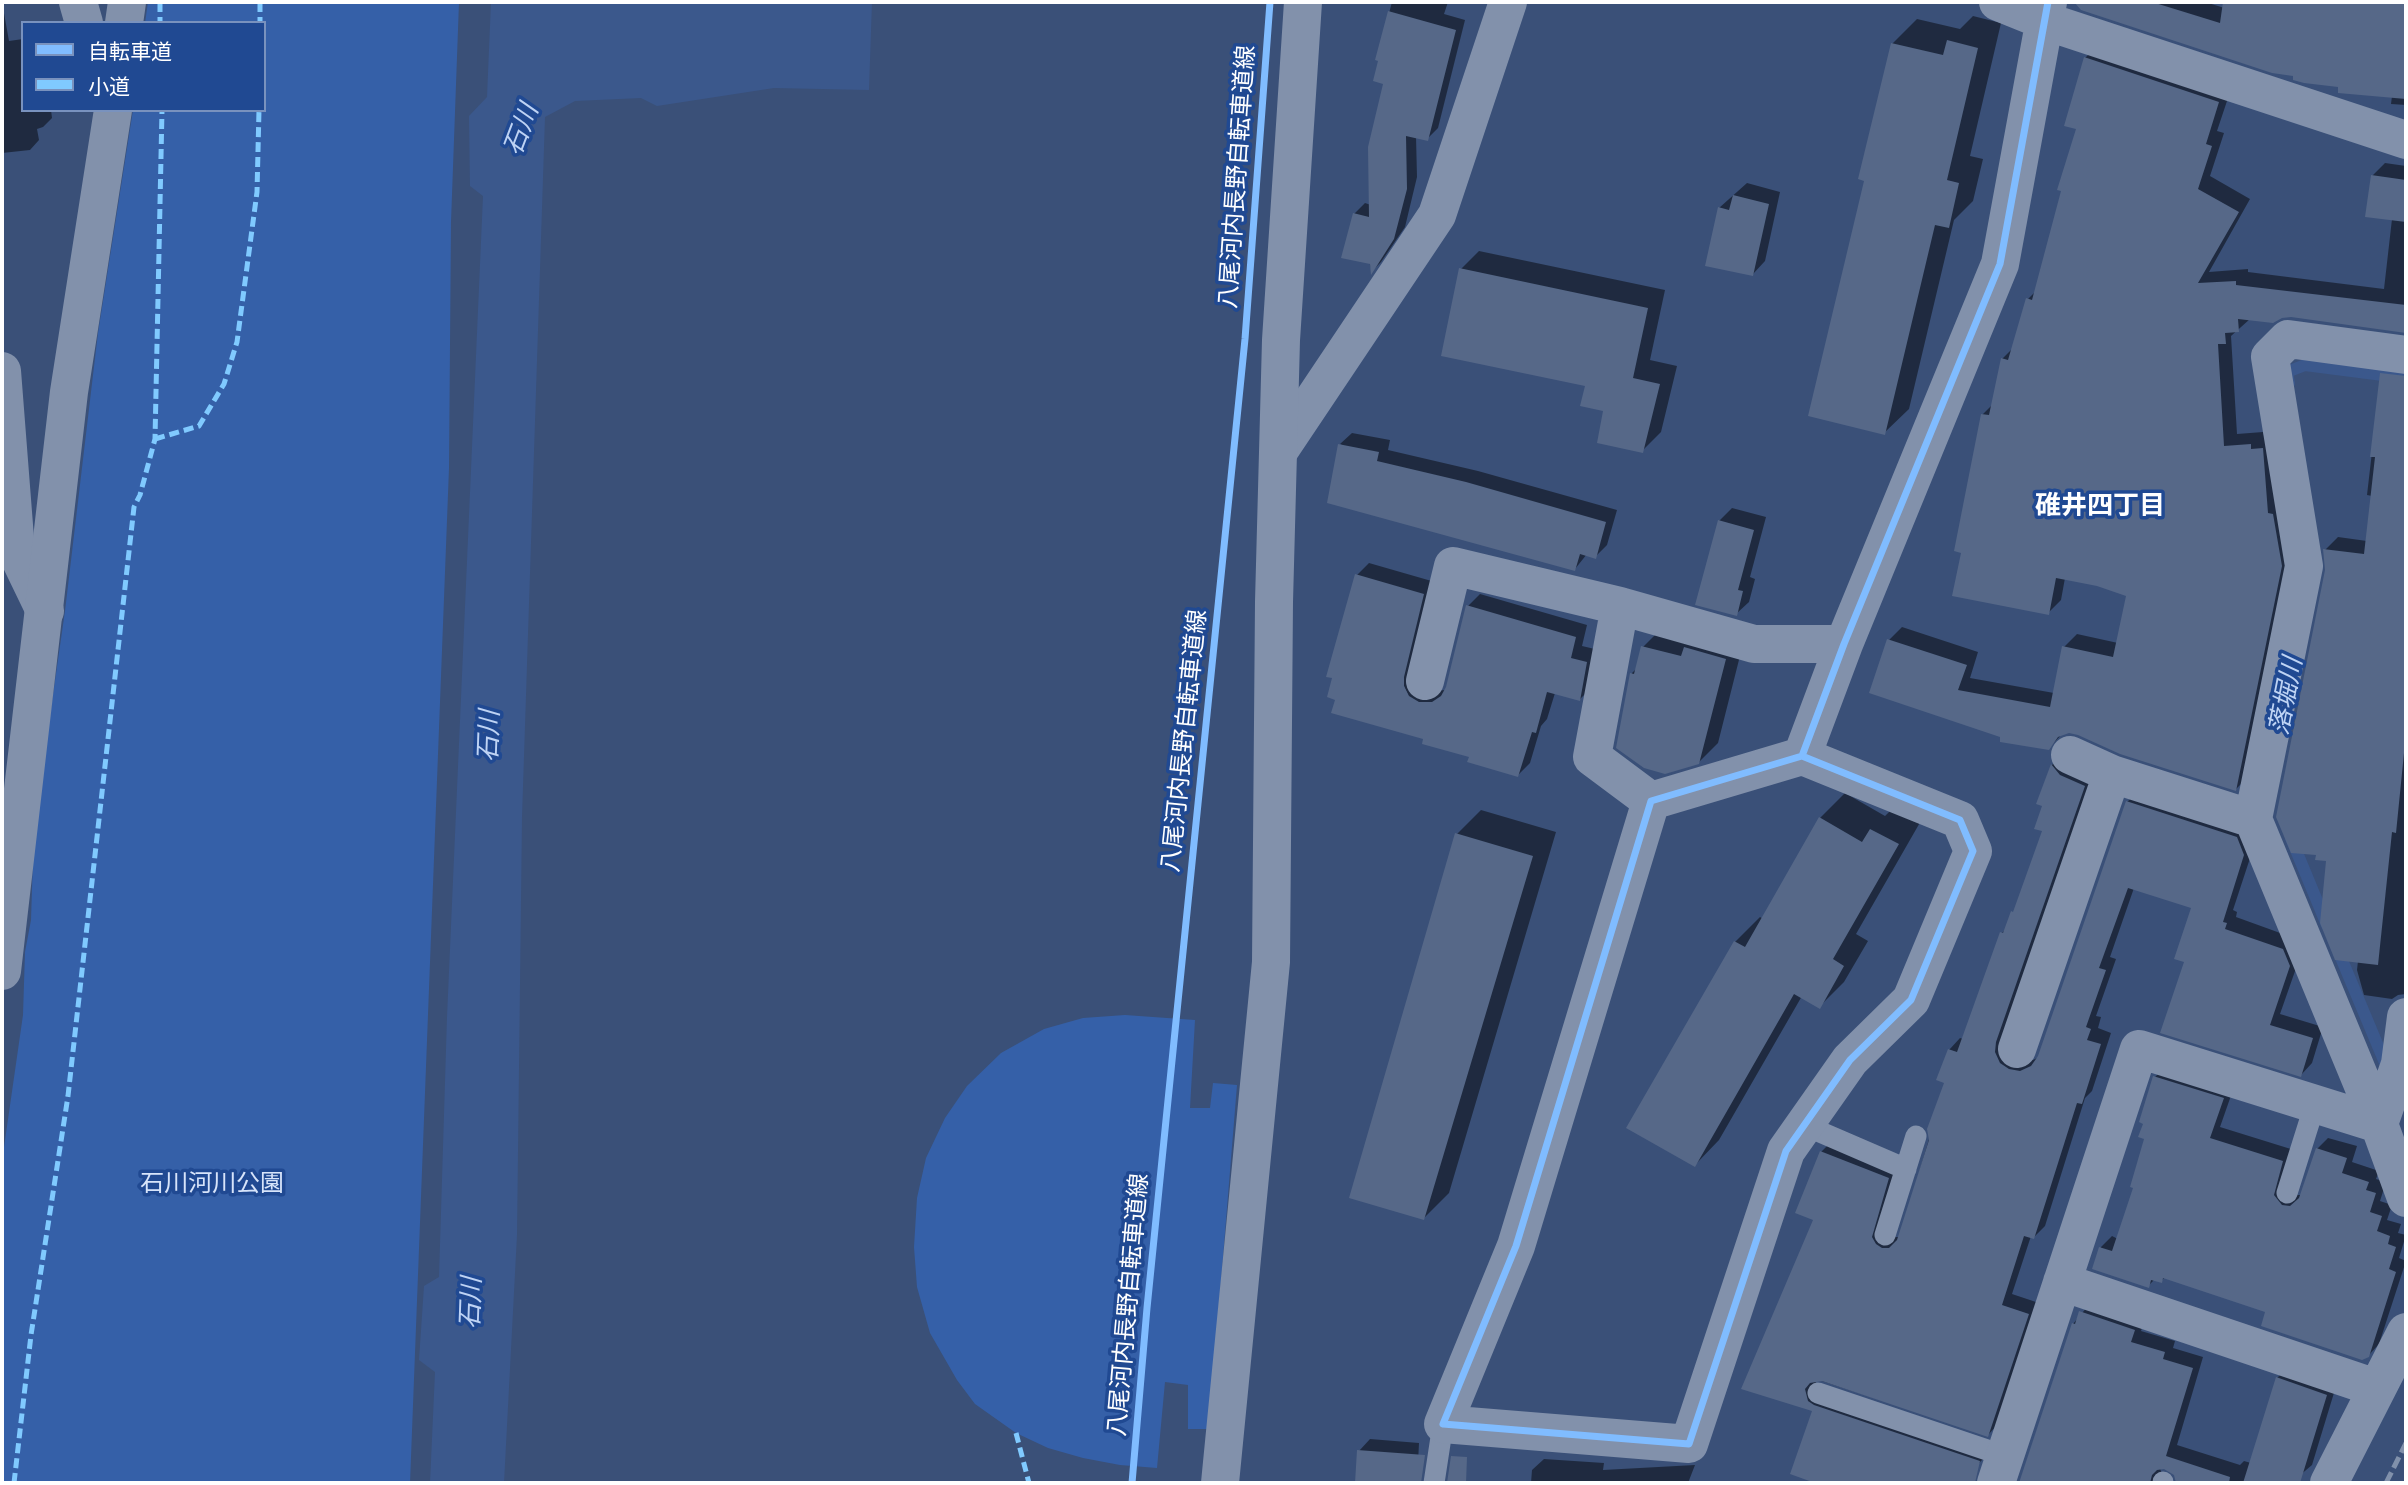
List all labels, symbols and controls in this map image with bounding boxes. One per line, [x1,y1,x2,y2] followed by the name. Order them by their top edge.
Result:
[21,21,266,112] legend
[88,39,172,65] text: 自転車道
[1214,44,1262,310] street label: 八尾河内長野自転車道線
[88,74,130,100] text: 小道
[498,100,546,160] water label: 石川
[2035,491,2165,523] district label: 碓井四丁目
[1157,608,1213,874] street label: 八尾河内長野自転車道線
[2264,655,2310,737] water label: 落堀川
[474,709,506,763] water label: 石川
[140,1170,284,1198] park label: 石川河川公園
[1103,1172,1155,1438] street label: 八尾河内長野自転車道線
[456,1276,488,1330] water label: 石川

